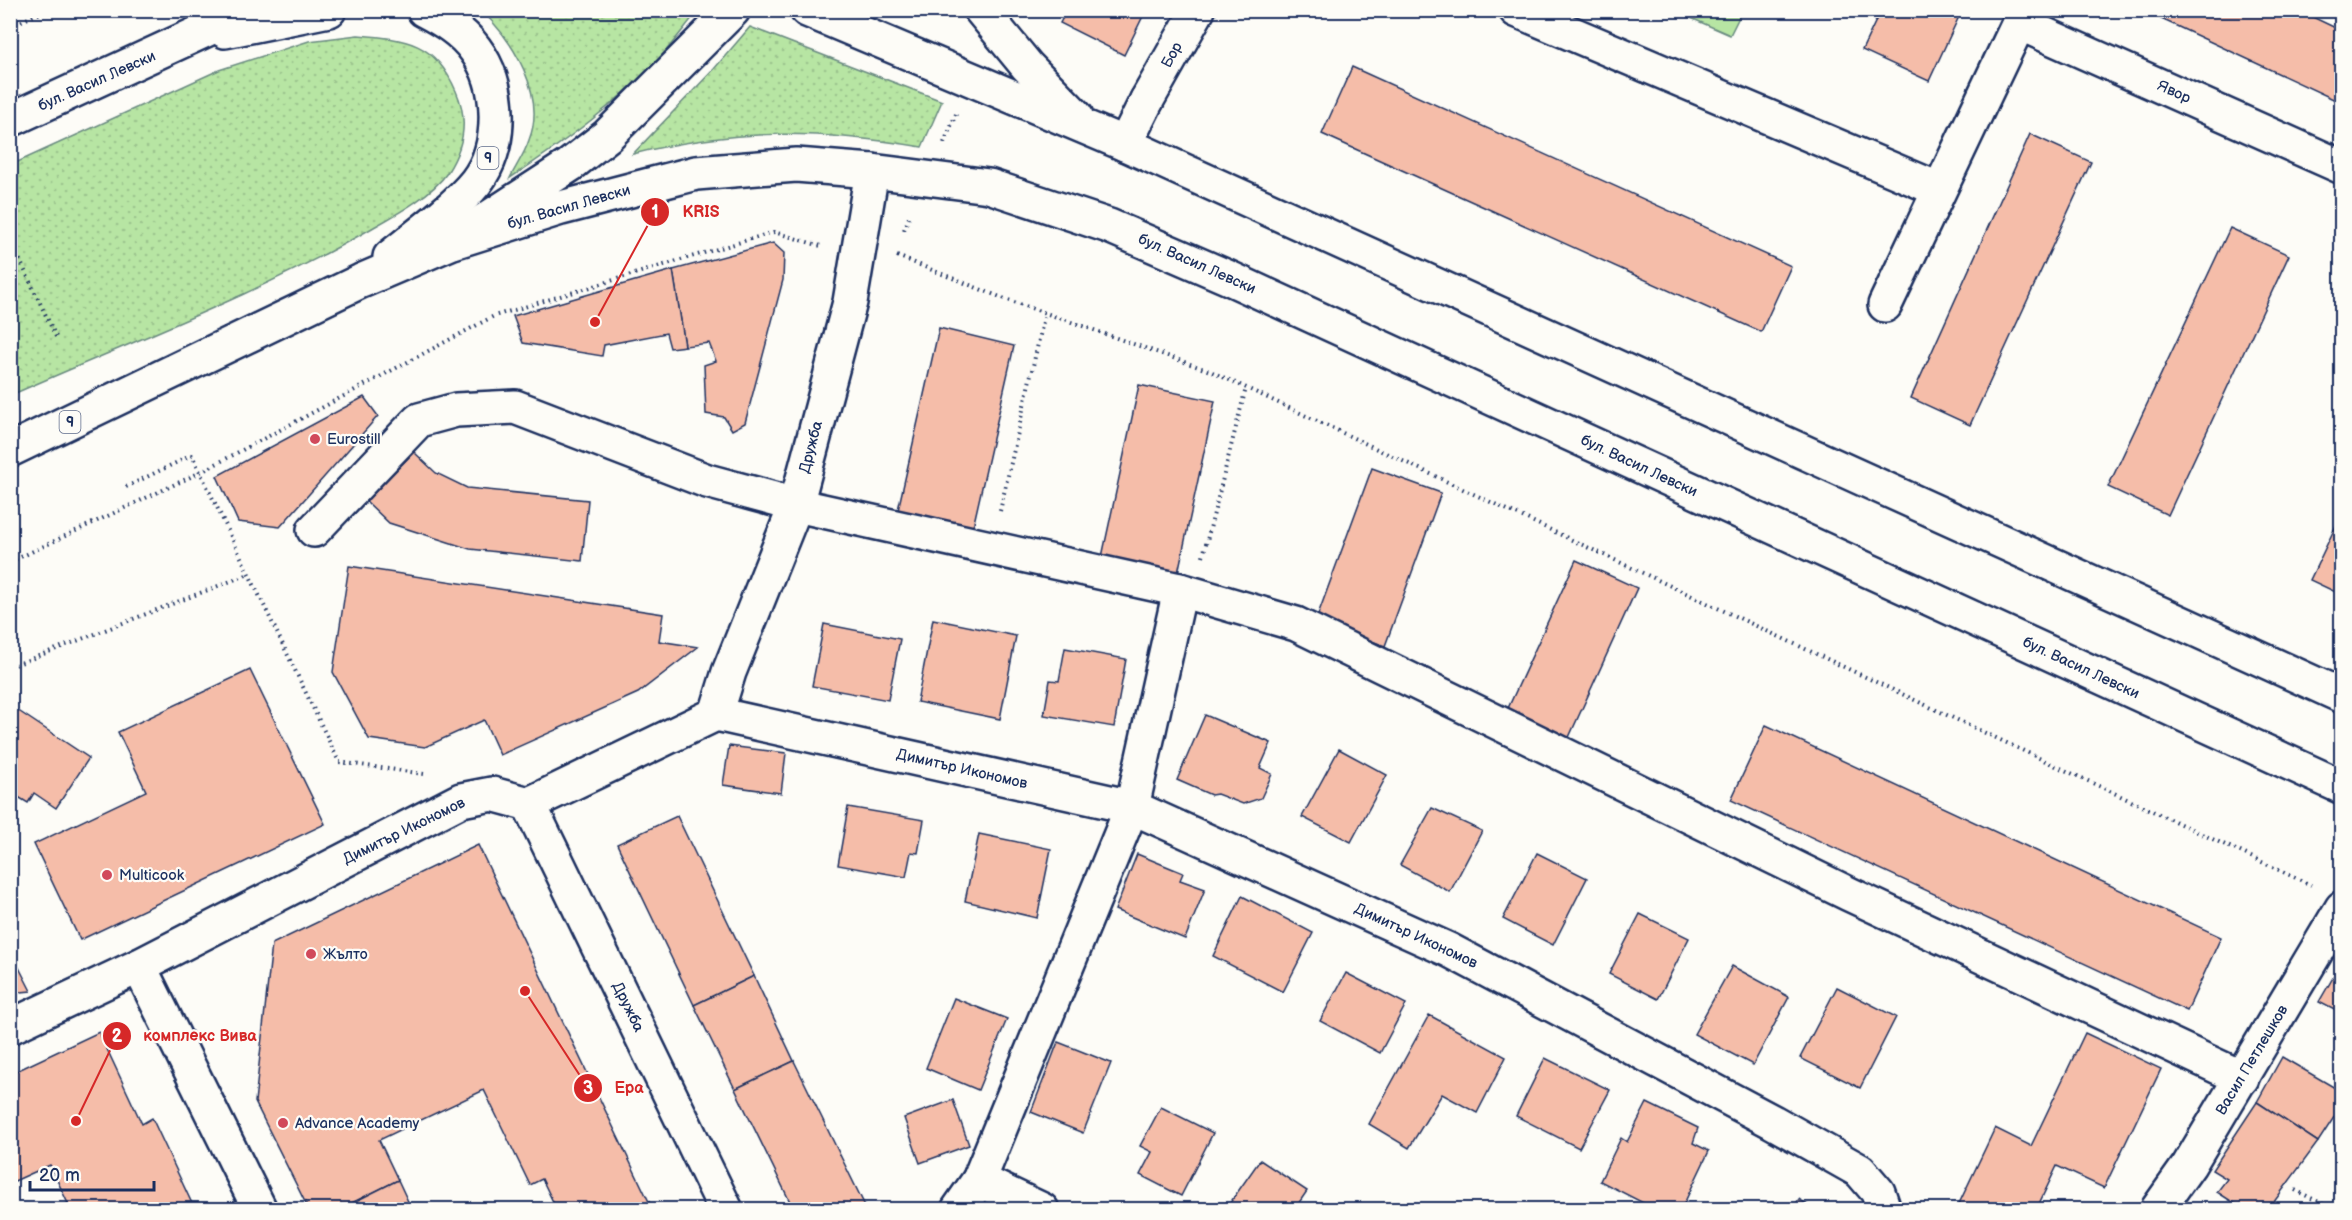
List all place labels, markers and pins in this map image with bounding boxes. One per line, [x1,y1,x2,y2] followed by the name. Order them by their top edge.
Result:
[640,195,731,229] callout: KRIS
[327,430,381,449] place label: Eurostill
[308,432,322,446] marker: Eurostill
[119,866,185,885] place label: Multicook
[100,868,114,882] marker: Multicook
[323,945,368,964] place label: Жълто
[304,947,318,961] marker: Жълто
[102,1019,269,1053] callout: комплекс Вива
[573,1071,656,1105] callout: Ера
[295,1114,420,1133] place label: Advance Academy
[276,1116,290,1130] marker: Advance Academy

